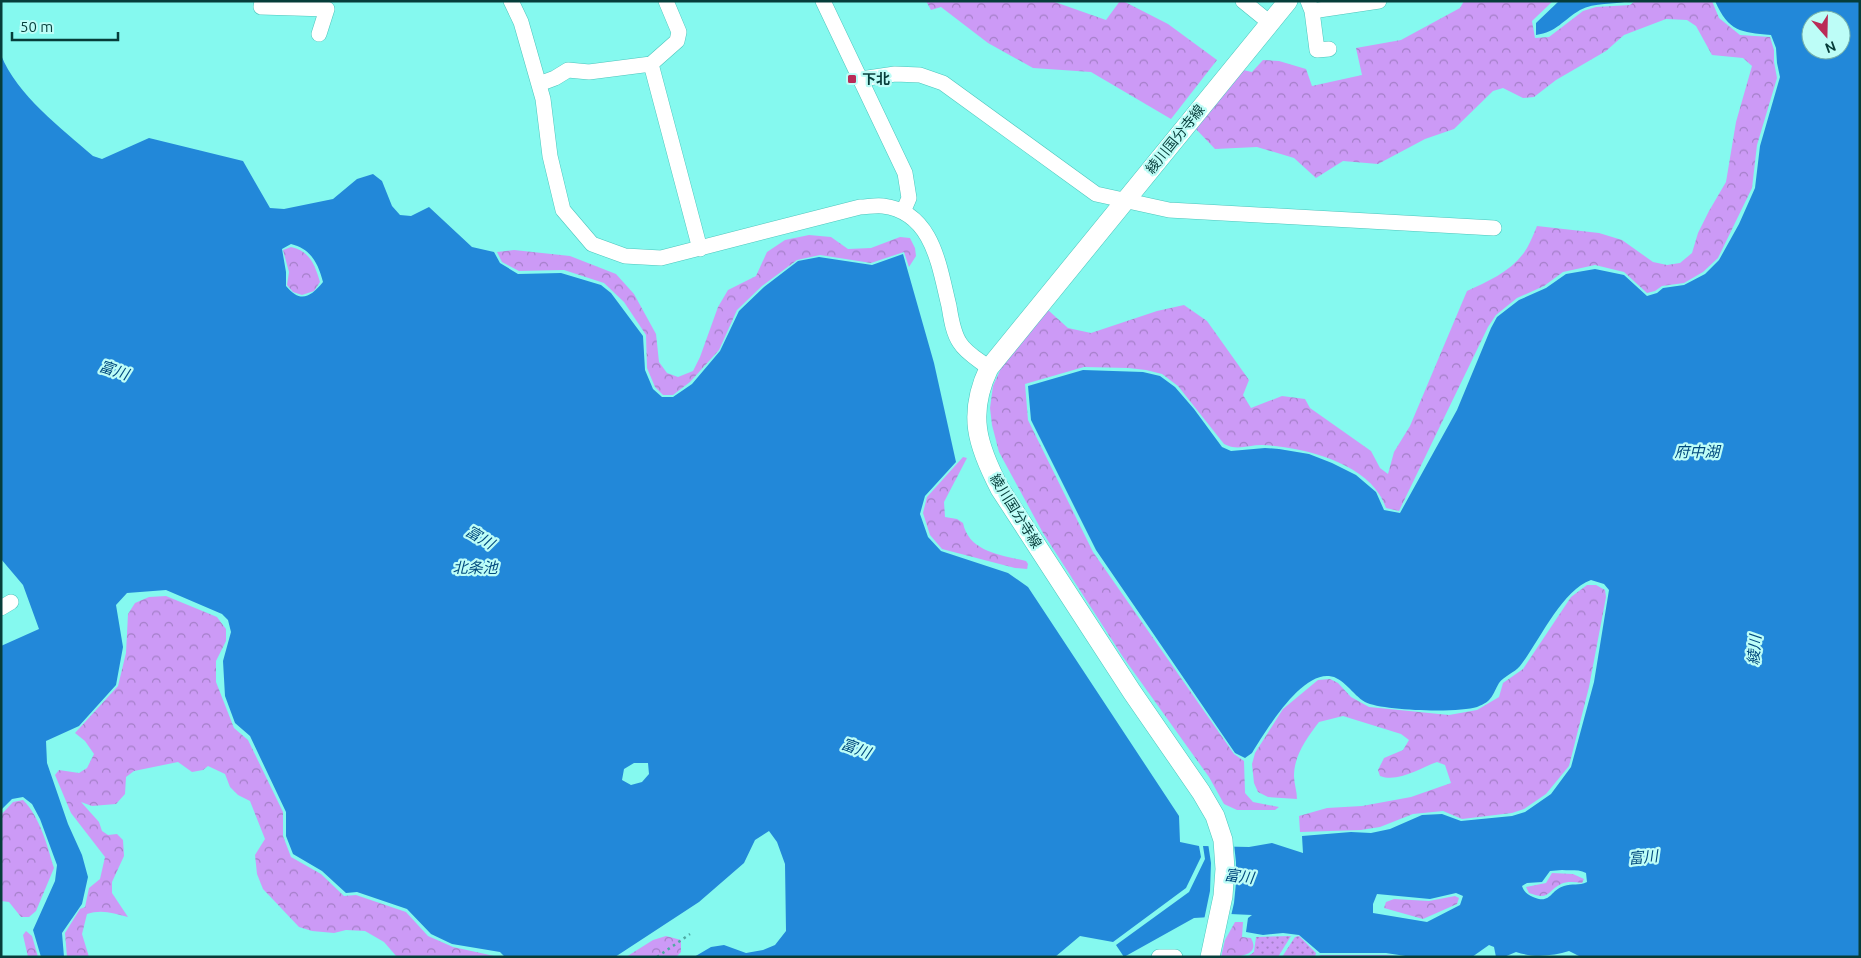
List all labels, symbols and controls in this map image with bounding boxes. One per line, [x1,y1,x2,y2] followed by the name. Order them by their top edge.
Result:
[12,10,119,42] scale bar
[1801,10,1851,60] north arrow
[20,18,53,35] text: 50 m
[1823,38,1838,57] text: N
[862,71,890,87] place label: 下北
[846,73,858,85] marker: 下北
[1142,101,1208,177] street label: 綾川国分寺線
[97,357,133,383] water label: 富川
[1674,443,1721,460] water label: 府中湖
[987,471,1045,551] street label: 綾川国分寺線
[463,522,499,553] water label: 富川
[452,559,499,576] water label: 北条池
[1744,632,1764,666] water label: 綾川
[839,735,875,762] water label: 富川
[1627,847,1661,867] water label: 富川
[1223,866,1257,887] water label: 富川

